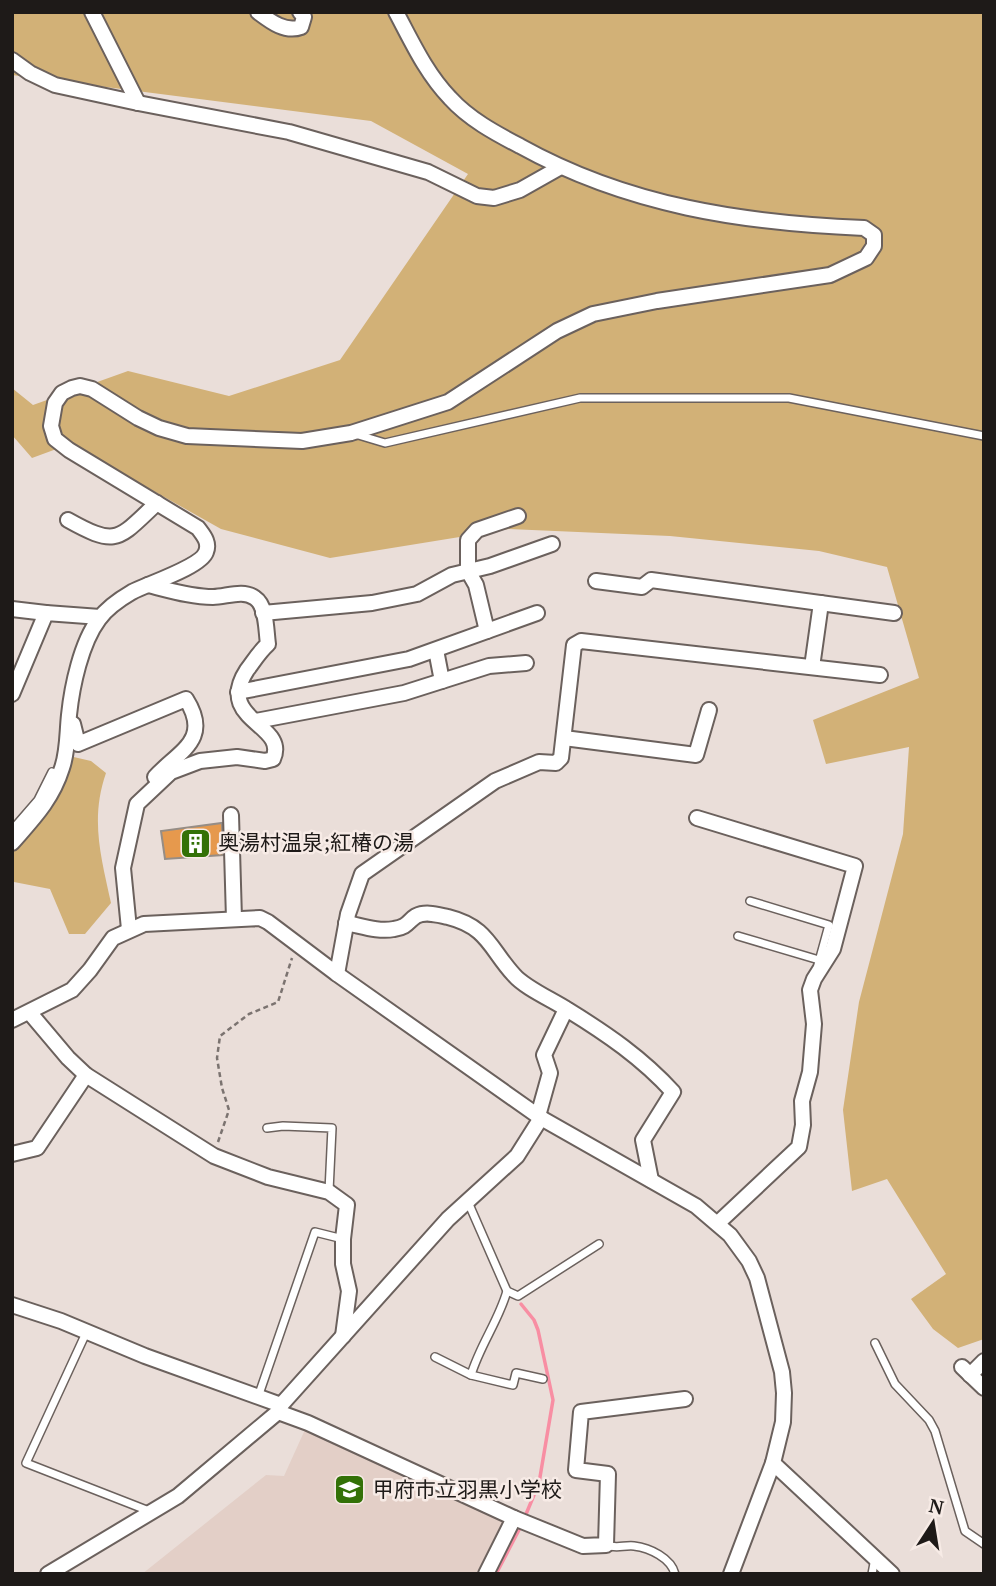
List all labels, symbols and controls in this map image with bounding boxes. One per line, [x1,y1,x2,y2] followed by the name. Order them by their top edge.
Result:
[178,826,212,860] building icon: 奥湯村温泉;紅椿の湯
[218,828,414,856] place label: 奥湯村温泉;紅椿の湯
[333,1473,367,1507] school or university icon: 甲府市立羽黒小学校
[373,1475,562,1503] place label: 甲府市立羽黒小学校
[898,1488,968,1558] north arrow
[927,1492,947,1520] text: N

